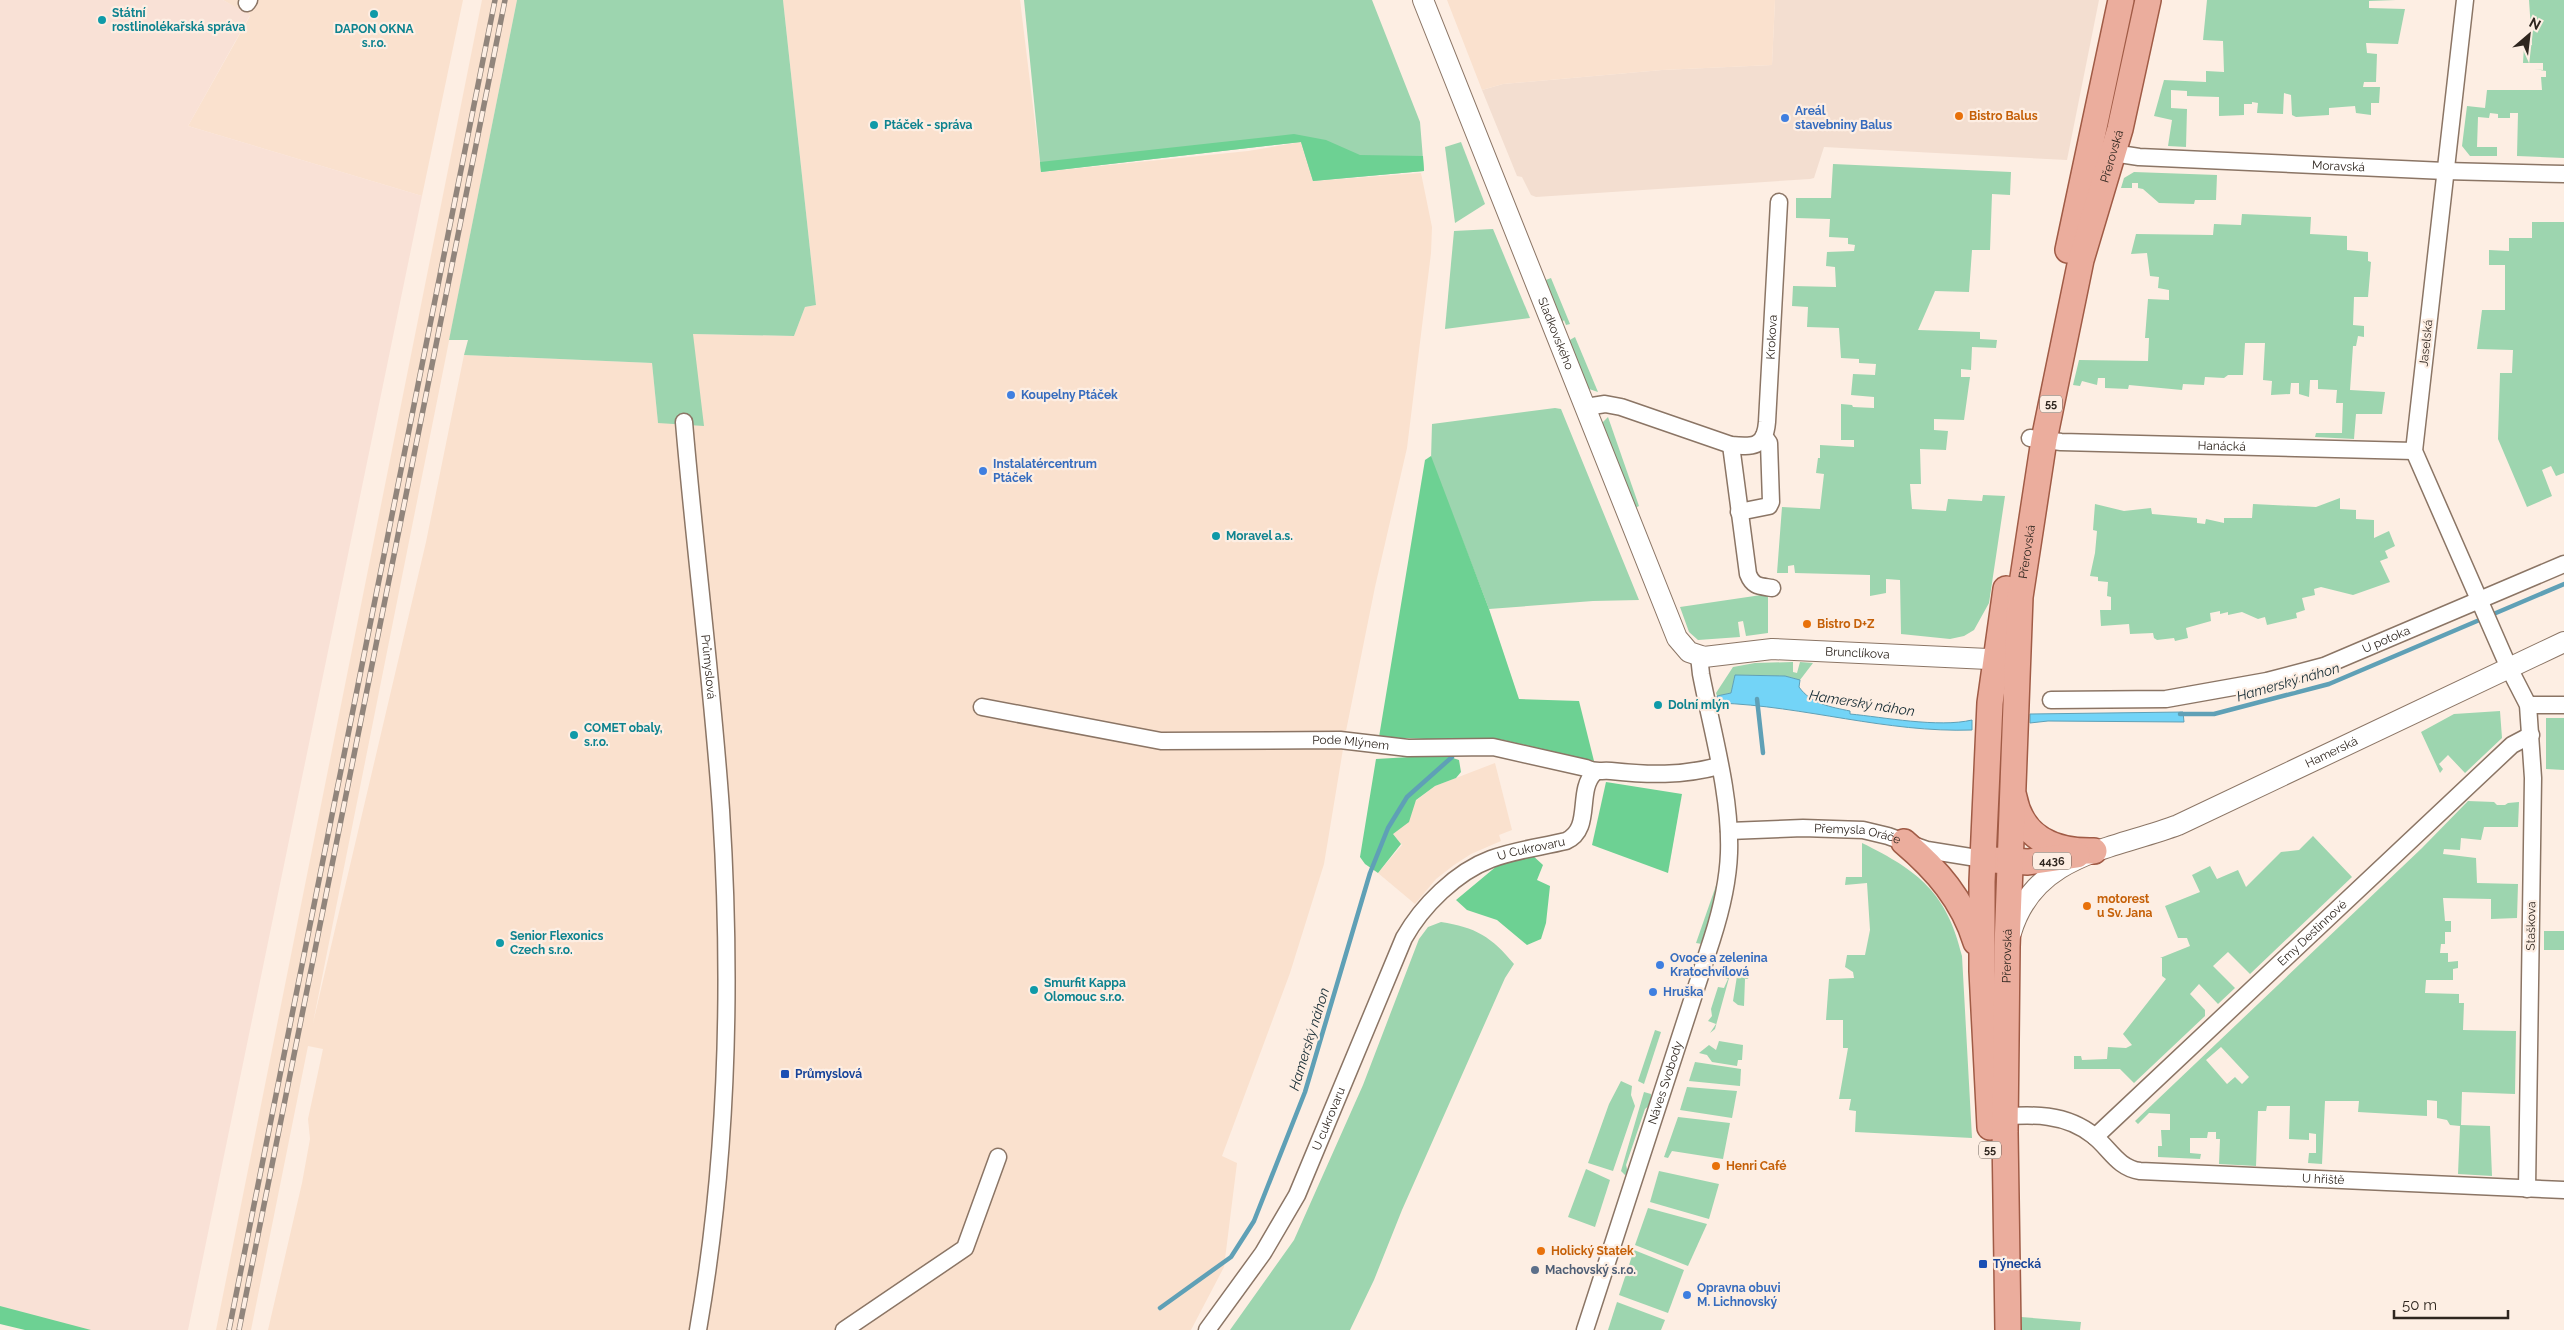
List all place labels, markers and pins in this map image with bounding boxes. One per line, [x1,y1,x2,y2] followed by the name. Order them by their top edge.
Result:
[112,6,245,34] place label: Státní rostlinolékařská správa
[368,8,380,20] marker: DAPON OKNA s.r.o.
[96,14,108,26] marker: Státní rostlinolékařská správa
[334,22,415,50] place label: DAPON OKNA s.r.o.
[1795,104,1892,132] place label: Areál stavebniny Balus
[1969,109,2038,123] place label: Bistro Balus
[1953,110,1965,122] marker: Bistro Balus
[1779,112,1791,124] marker: Areál stavebniny Balus
[884,118,973,132] place label: Ptáček - správa
[868,119,880,131] marker: Ptáček - správa
[1021,388,1118,402] place label: Koupelny Ptáček
[1005,389,1017,401] marker: Koupelny Ptáček
[993,457,1097,485] place label: Instalatércentrum Ptáček
[977,465,989,477] marker: Instalatércentrum Ptáček
[1226,529,1293,543] place label: Moravel a.s.
[1210,530,1222,542] marker: Moravel a.s.
[1817,617,1875,631] place label: Bistro D+Z
[1801,618,1813,630] marker: Bistro D+Z
[1668,698,1729,712] place label: Dolní mlýn
[1652,699,1664,711] marker: Dolní mlýn
[584,721,663,749] place label: COMET obaly, s.r.o.
[568,729,580,741] marker: COMET obaly, s.r.o.
[2097,892,2152,920] place label: motorest u Sv. Jana
[2081,900,2093,912] marker: motorest u Sv. Jana
[510,929,603,957] place label: Senior Flexonics Czech s.r.o.
[494,937,506,949] marker: Senior Flexonics Czech s.r.o.
[1670,951,1768,979] place label: Ovoce a zelenina Kratochvílová
[1654,959,1666,971] marker: Ovoce a zelenina Kratochvílová
[1044,976,1126,1004] place label: Smurfit Kappa Olomouc s.r.o.
[1028,984,1040,996] marker: Smurfit Kappa Olomouc s.r.o.
[1663,985,1704,999] place label: Hruška
[1647,986,1659,998] marker: Hruška
[795,1067,862,1081] place label: Průmyslová
[779,1068,791,1080] marker: Průmyslová
[1726,1159,1787,1173] place label: Henri Café
[1710,1160,1722,1172] marker: Henri Café
[1551,1244,1634,1258] place label: Holický Statek
[1535,1245,1547,1257] marker: Holický Statek
[1993,1257,2041,1271] place label: Týnecká
[1977,1258,1989,1270] marker: Týnecká
[1545,1263,1636,1277] place label: Machovský s.r.o.
[1529,1264,1541,1276] marker: Machovský s.r.o.
[1697,1281,1780,1309] place label: Opravna obuvi M. Lichnovský
[1681,1289,1693,1301] marker: Opravna obuvi M. Lichnovský

